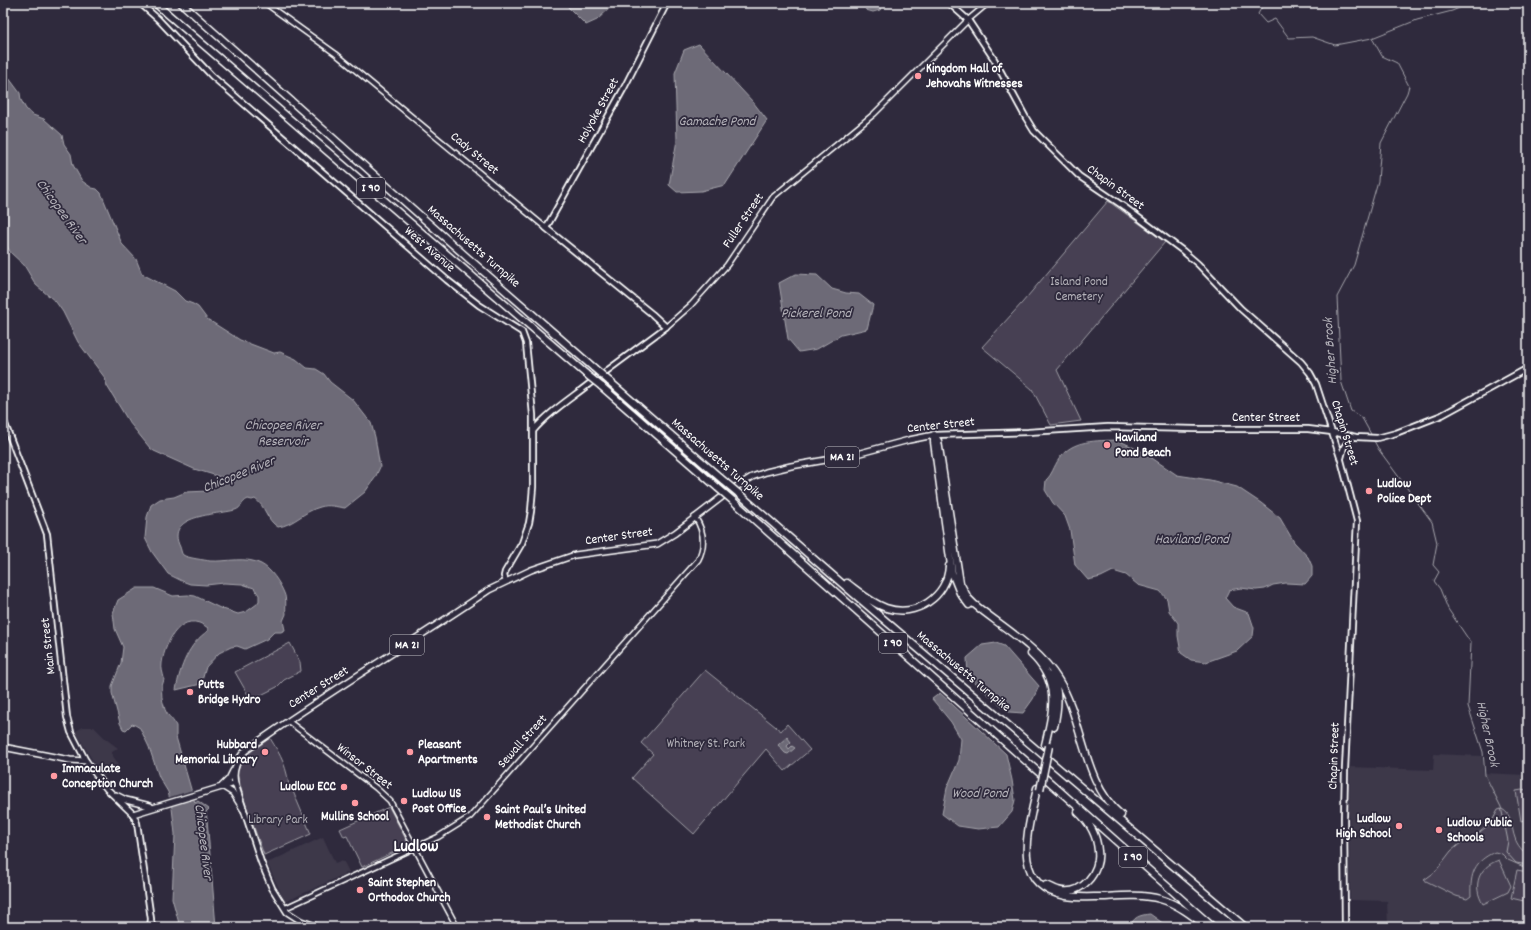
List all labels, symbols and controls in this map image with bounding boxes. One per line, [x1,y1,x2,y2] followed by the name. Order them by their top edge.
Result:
[926,60,1023,94] place label: Kingdom Hall of Jehovahs Witnesses
[913,71,923,81] marker: Kingdom Hall of Jehovahs Witnesses
[573,75,625,147] street label: Holyoke Street
[679,112,758,132] water label: Gamache Pond
[446,128,503,180] street label: Cady Street
[1082,160,1148,216] street label: Chapin Street
[30,175,93,250] water label: Chicopee River
[357,178,385,198] road number: I 90
[719,190,770,252] street label: Fuller Street
[422,201,524,293] street label: Massachusetts Turnpike
[399,222,459,278] street label: West Avenue
[1050,273,1108,307] park label: Island Pond Cemetery
[781,304,853,324] water label: Pickerel Pond
[1319,316,1343,385] water label: Higher Brook
[1325,398,1363,468] street label: Chapin Street
[1232,409,1300,428] street label: Center Street
[906,413,976,439] street label: Center Street
[666,414,768,506] street label: Massachusetts Turnpike
[245,416,323,452] water label: Chicopee River Reservoir
[1115,429,1171,463] place label: Haviland Pond Beach
[1102,440,1112,450] marker: Haviland Pond Beach
[825,447,859,467] road number: MA 21
[200,451,280,499] water label: Chicopee River
[1377,475,1432,509] place label: Ludlow Police Dept
[1364,486,1374,496] marker: Ludlow Police Dept
[584,523,654,551] street label: Center Street
[1155,530,1231,550] water label: Haviland Pond
[37,617,61,675] street label: Main Street
[912,627,1014,717] street label: Massachusetts Turnpike
[879,633,907,653] road number: I 90
[390,635,424,655] road number: MA 21
[285,662,353,714] street label: Center Street
[198,676,261,710] place label: Putts Bridge Hydro
[185,687,195,697] marker: Putts Bridge Hydro
[1470,699,1504,770] water label: Higher Brook
[494,711,553,773] street label: Sewall Street
[1324,722,1346,790] street label: Chapin Street
[667,735,745,754] park label: Whitney St. Park
[175,736,258,770] place label: Hubbard Memorial Library
[418,736,478,770] place label: Pleasant Apartments
[332,739,396,795] street label: Winsor Street
[260,747,270,757] marker: Hubbard Memorial Library
[405,747,415,757] marker: Pleasant Apartments
[62,760,153,794] place label: Immaculate Conception Church
[49,771,59,781] marker: Immaculate Conception Church
[280,778,337,797] place label: Ludlow ECC
[339,782,349,792] marker: Ludlow ECC
[952,784,1010,804] water label: Wood Pond
[412,785,466,819] place label: Ludlow US Post Office
[399,796,409,806] marker: Ludlow US Post Office
[350,798,360,808] marker: Mullins School
[495,801,586,835] place label: Saint Paul’s United Methodist Church
[188,803,218,883] water label: Chicopee River
[321,808,390,827] place label: Mullins School
[1336,810,1392,844] place label: Ludlow High School
[248,811,308,830] park label: Library Park
[482,812,492,822] marker: Saint Paul’s United Methodist Church
[1447,814,1512,848] place label: Ludlow Public Schools
[1394,821,1404,831] marker: Ludlow High School
[1434,825,1444,835] marker: Ludlow Public Schools
[394,836,438,860] district label: Ludlow
[1119,847,1147,867] road number: I 90
[368,874,451,908] place label: Saint Stephen Orthodox Church
[355,885,365,895] marker: Saint Stephen Orthodox Church

